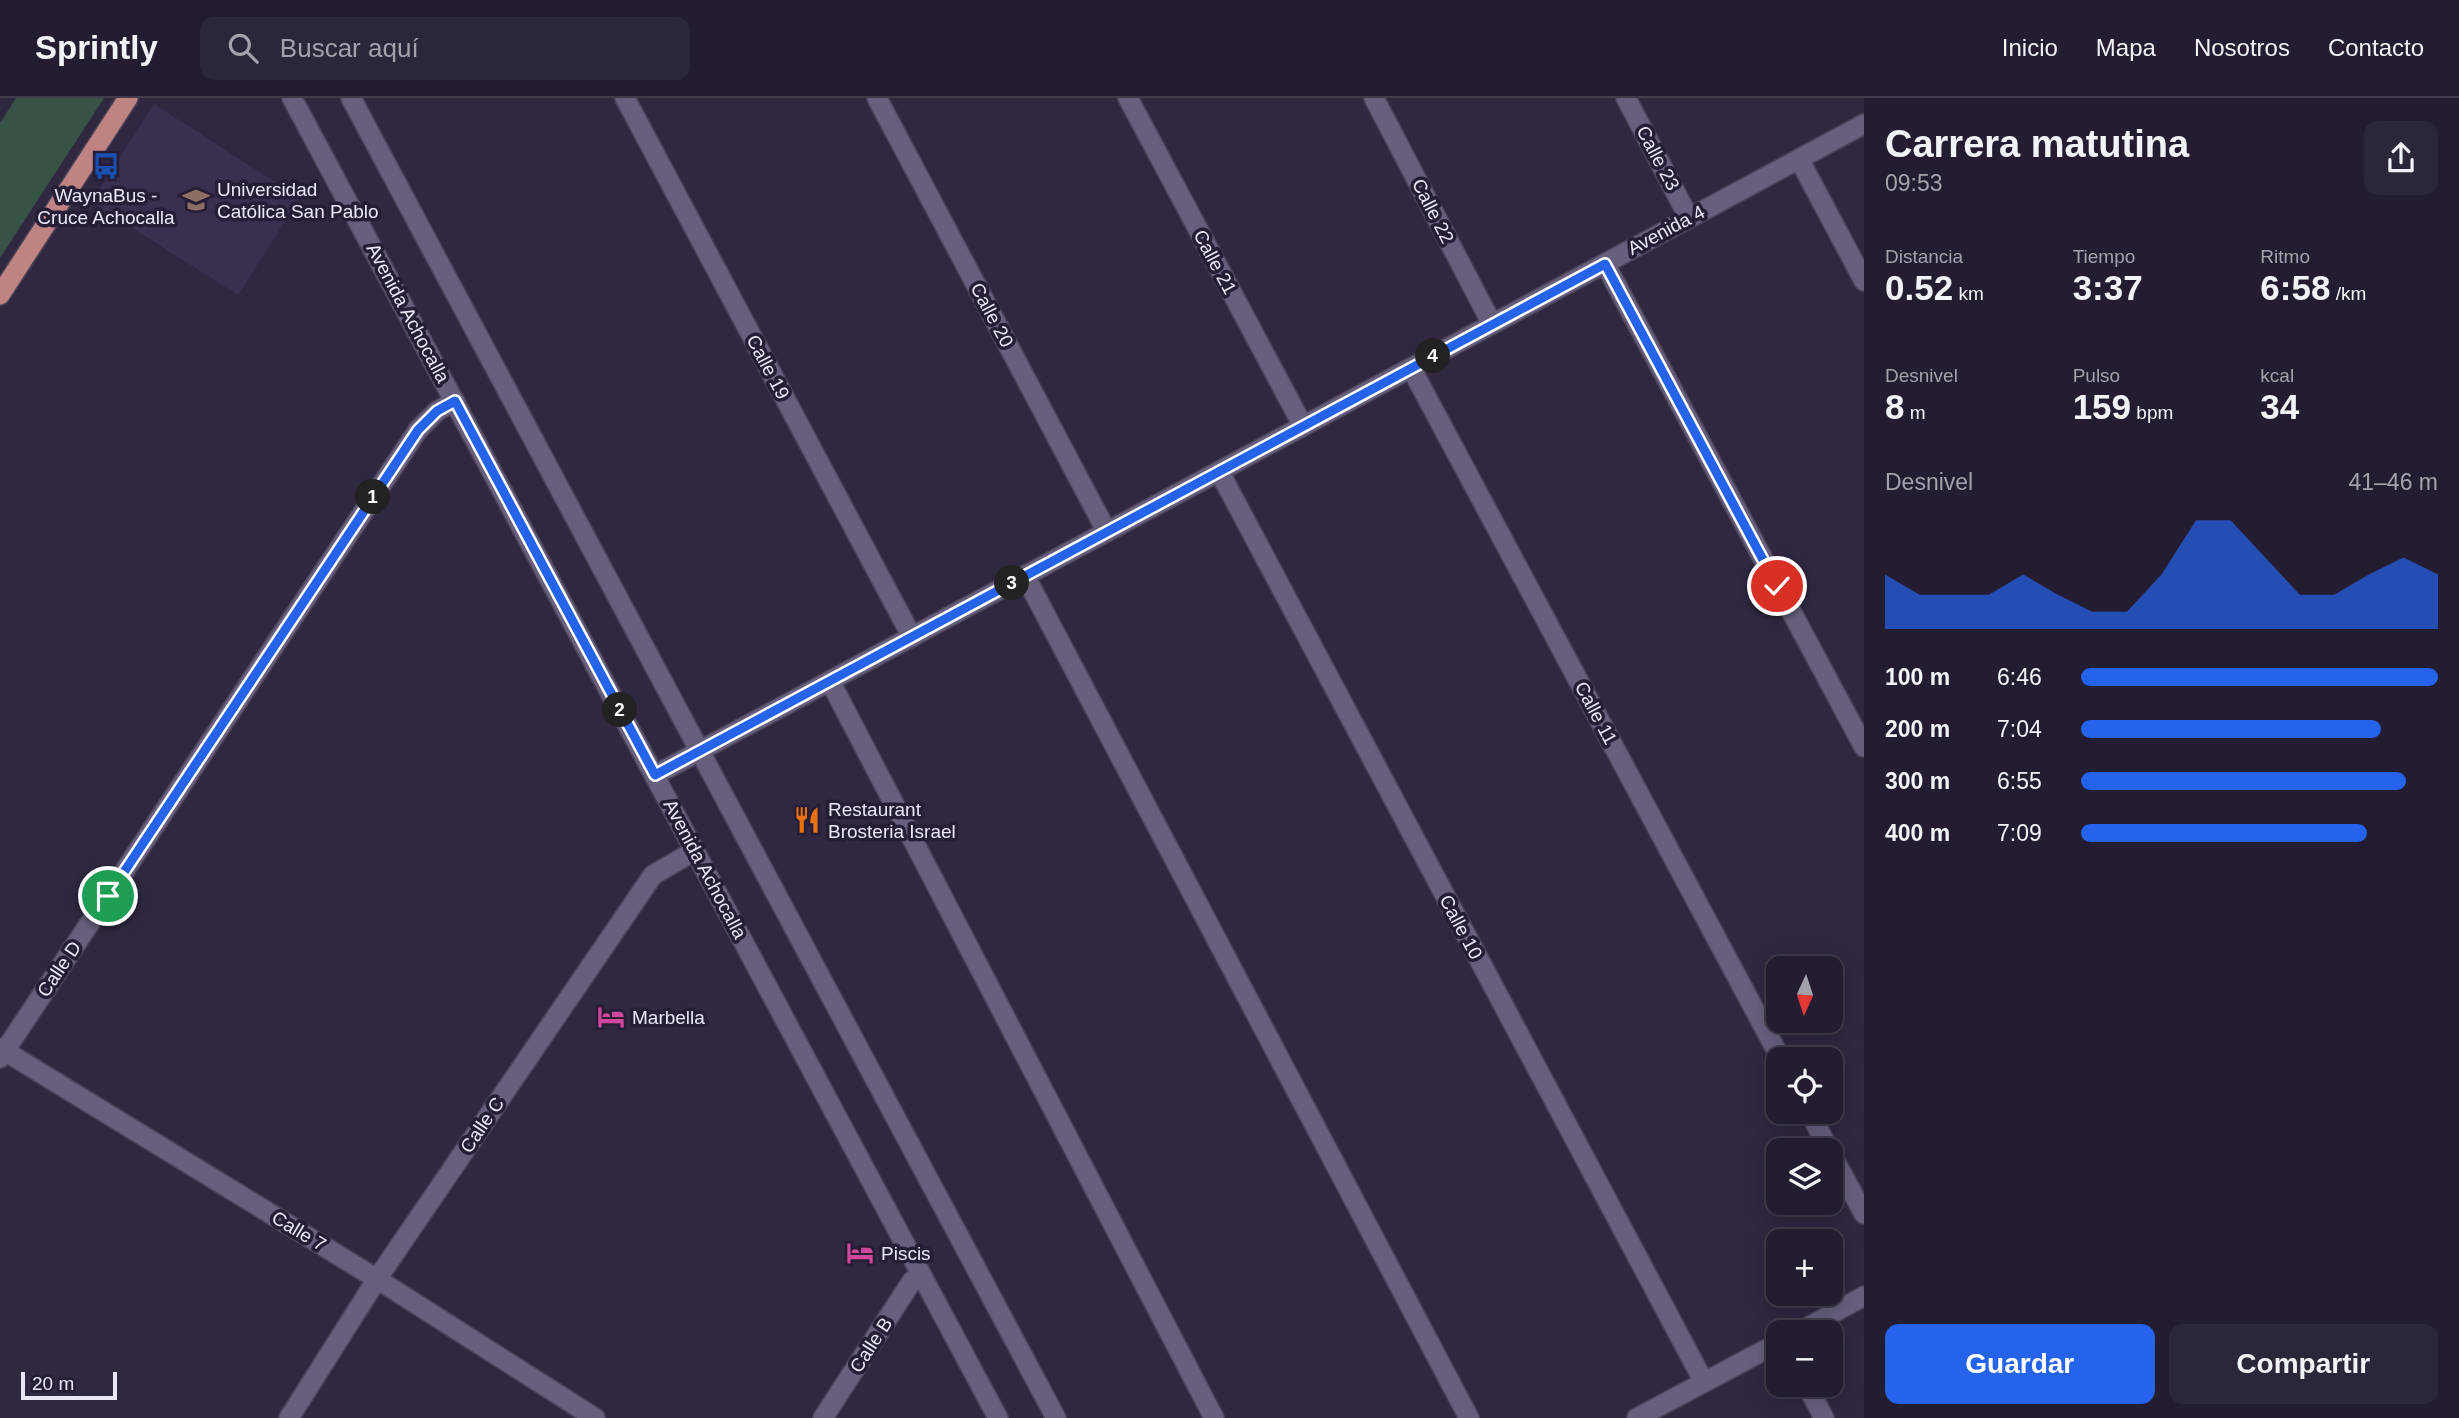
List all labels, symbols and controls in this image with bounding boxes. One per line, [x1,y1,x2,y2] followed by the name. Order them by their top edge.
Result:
[200,17,690,80] search box
[35,29,158,66] text: Sprintly
[224,29,262,67] icon: search
[280,33,419,63] text: Buscar aquí
[2002,34,2058,61] text: Inicio
[2096,34,2156,61] text: Mapa
[2194,34,2290,61] text: Nosotros
[2328,34,2424,61] text: Contacto
[2364,121,2438,195] button: share
[1632,122,1684,194] street label: Calle 23
[1885,123,2189,165] text: Carrera matutina
[91,151,121,181] bus stop icon: WaynaBus - Cruce Achocalla
[1885,170,1943,196] text: 09:53
[1408,175,1458,247] street label: Calle 22
[217,179,379,222] place label: Universidad Católica San Pablo
[37,185,175,228] place label: WaynaBus - Cruce Achocalla
[181,185,211,215] school or university icon: Universidad Católica San Pablo
[1624,201,1708,259] street label: Avenida 4
[1189,226,1241,298] street label: Calle 21
[362,240,454,387] street label: Avenida Achocalla
[1885,246,1963,267] text: Distancia
[2073,246,2135,267] text: Tiempo
[2260,246,2310,267] text: Ritmo
[1885,268,1953,307] text: 0.52
[2073,268,2143,307] text: 3:37
[2260,268,2330,307] text: 6:58
[966,279,1018,351] street label: Calle 20
[1953,283,1984,304] text: km
[2330,283,2366,304] text: /km
[742,331,794,403] street label: Calle 19
[1416,338,1450,374] pin: 4
[1427,345,1438,366] text: 4
[1885,365,1958,386] text: Desnivel
[2073,365,2120,386] text: Pulso
[2260,365,2294,386] text: kcal
[1885,387,1904,426] text: 8
[2073,387,2131,426] text: 159
[2260,387,2299,426] text: 34
[1904,402,1926,423] text: m
[2131,402,2173,423] text: bpm
[1885,469,1973,495] text: Desnivel
[2348,469,2438,495] text: 41–46 m
[356,480,390,514] pin: 1
[367,486,378,507] text: 1
[1747,556,1807,616] pin
[995,566,1030,601] pin: 3
[1758,567,1796,605] icon: check
[1006,572,1017,593] text: 3
[1885,664,1950,690] text: 100 m
[1997,664,2042,690] text: 6:46
[1571,678,1621,748] street label: Calle 11
[602,692,638,728] pin: 2
[614,699,625,720] text: 2
[1885,716,1950,742] text: 200 m
[1997,716,2042,742] text: 7:04
[1885,768,1950,794] text: 300 m
[1997,768,2042,794] text: 6:55
[659,796,751,943] street label: Avenida Achocalla
[828,799,956,842] place label: Restaurant Brosteria Israel
[792,805,822,835] restaurant icon: Restaurant Brosteria Israel
[1885,820,1950,846] text: 400 m
[1997,820,2042,846] text: 7:09
[78,866,138,926] pin
[89,877,127,915] icon: arrive
[1435,891,1487,963] street label: Calle 10
[33,937,85,1001] street label: Calle D
[1766,956,1843,1032] north arrow
[1766,956,1843,1397] map controls
[596,1002,626,1032] hotel icon: Marbella
[632,1007,705,1028] place label: Marbella
[1766,1047,1843,1124] button: locate
[456,1093,508,1157] street label: Calle C
[1766,1138,1843,1215] button: layers
[268,1207,330,1255] street label: Calle 7
[1766,1229,1843,1306] button: +
[845,1238,875,1268] hotel icon: Piscis
[881,1243,931,1264] place label: Piscis
[846,1314,896,1376] street label: Calle B
[1766,1320,1843,1397] button: −
[1885,1324,2155,1404] button: Guardar
[2169,1324,2438,1404] button: Compartir
[21,1369,117,1401] scale bar
[32,1373,74,1394] text: 20 m

